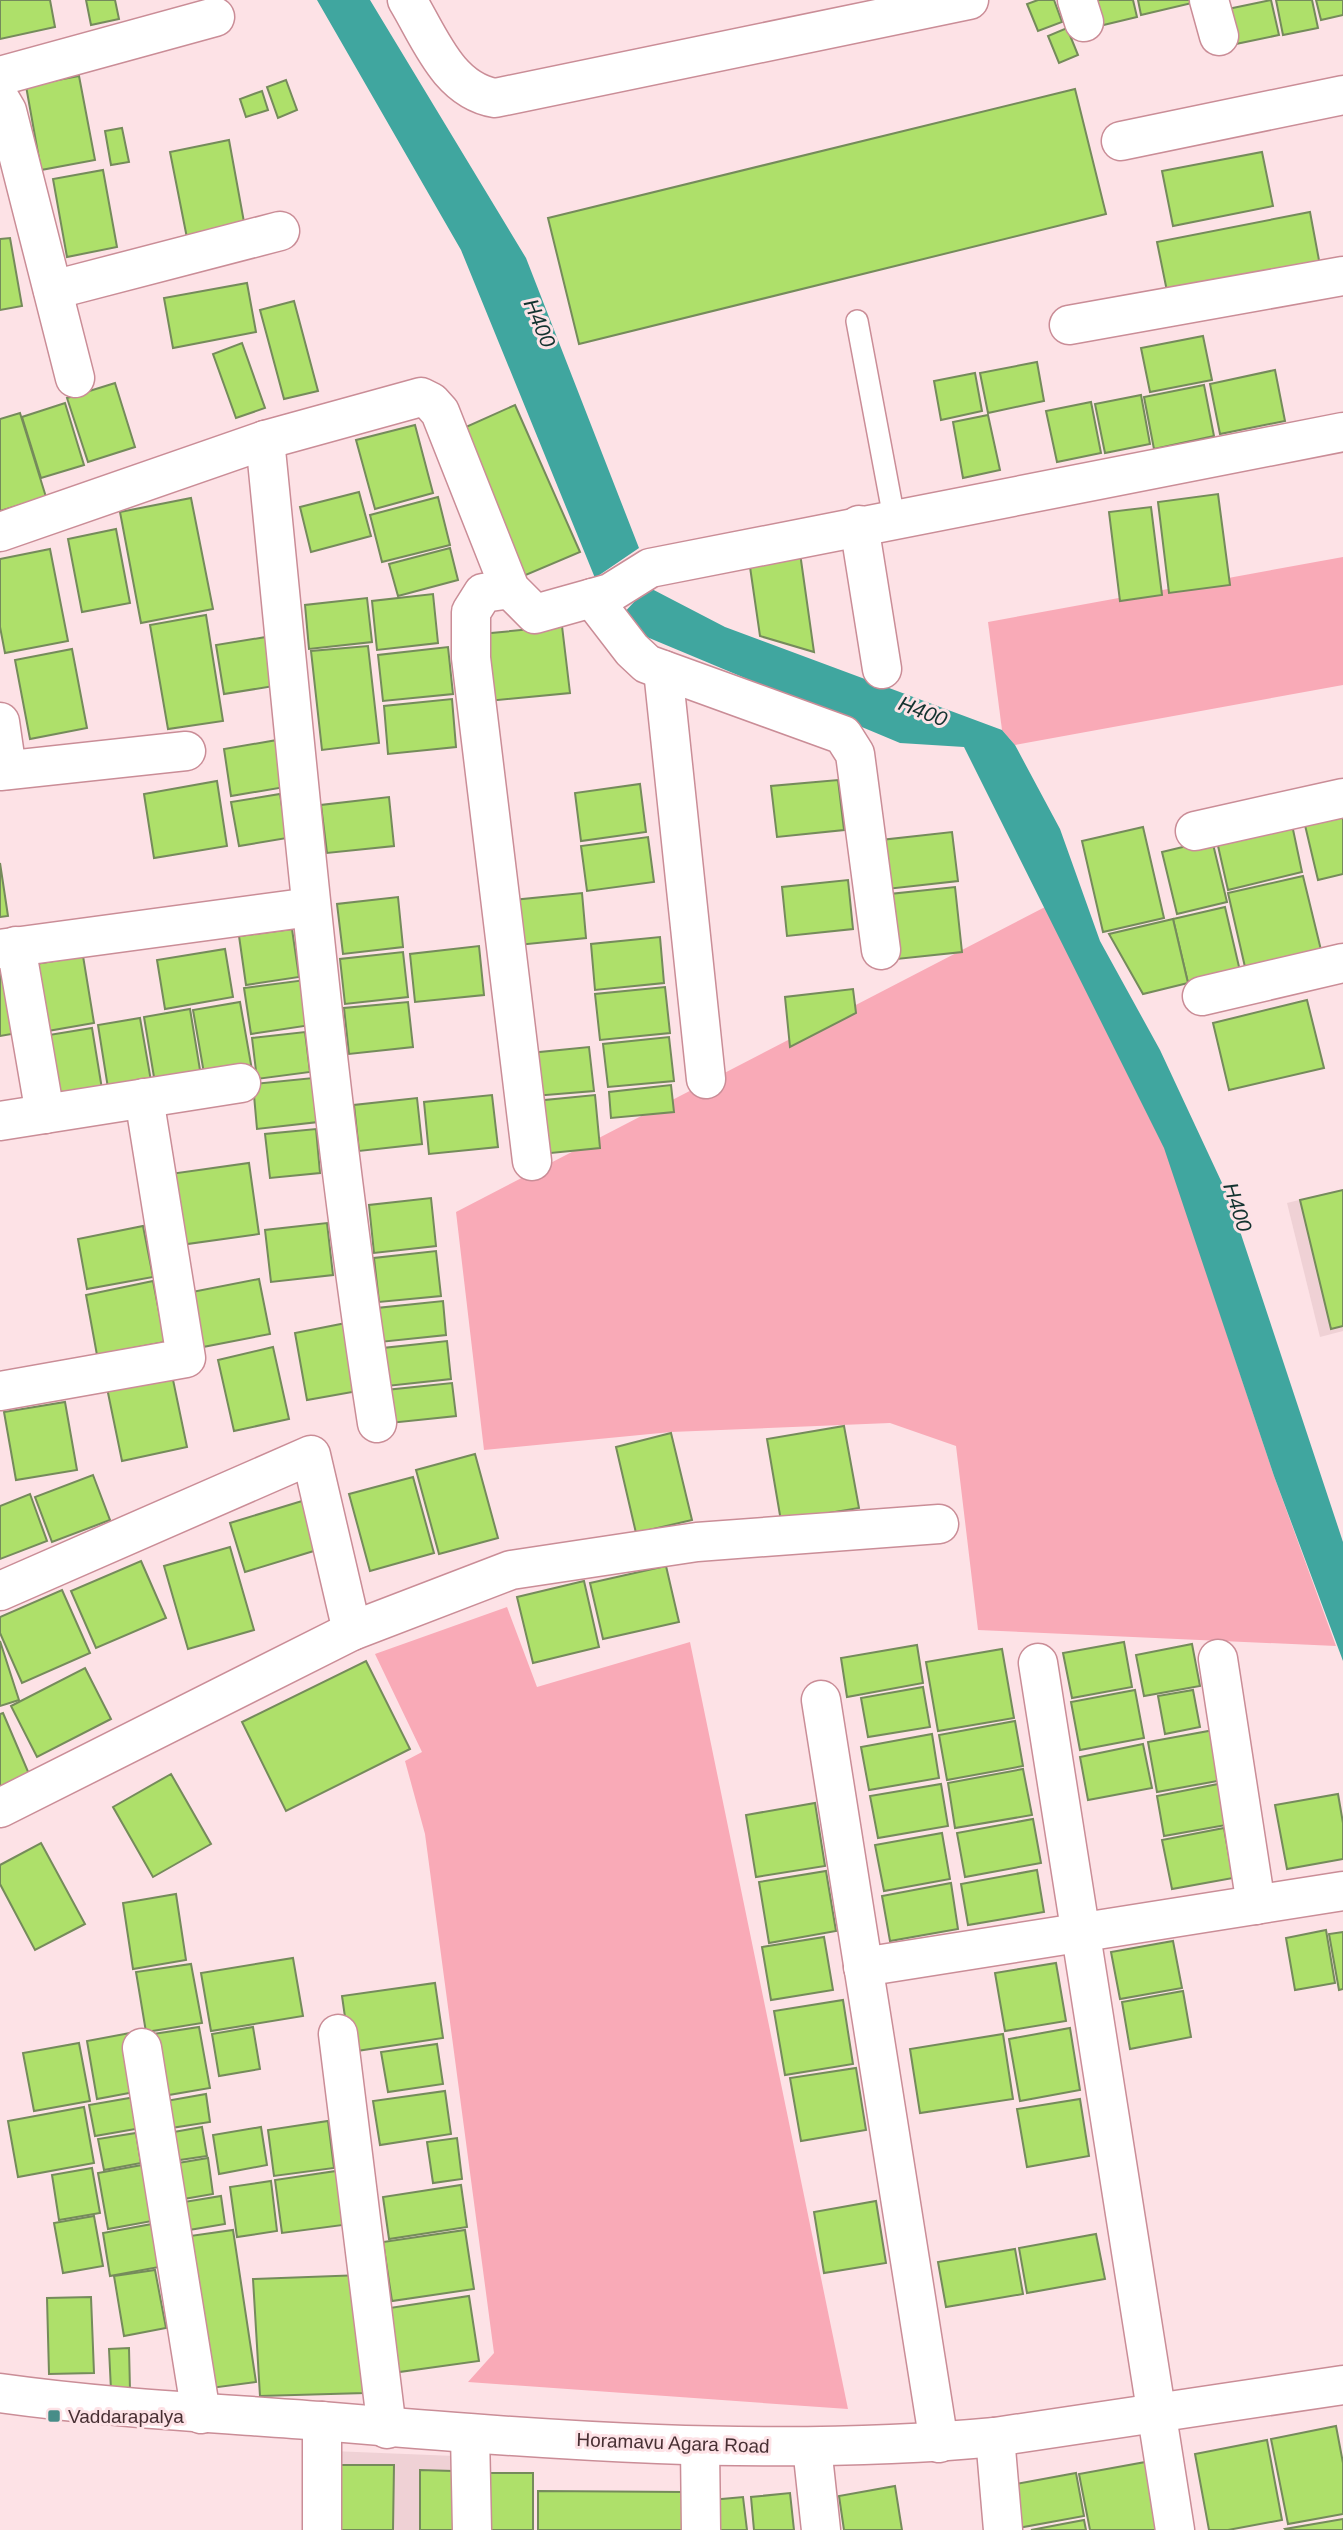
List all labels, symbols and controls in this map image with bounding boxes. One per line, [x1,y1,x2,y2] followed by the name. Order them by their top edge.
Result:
[520,295,561,351] water label: H400
[895,691,951,731] water label: H400
[1219,1180,1257,1235] water label: H400
[68,2406,184,2427] place label: Vaddarapalya
[46,2408,62,2424] marker: Vaddarapalya
[576,2429,770,2457] street label: Horamavu Agara Road

